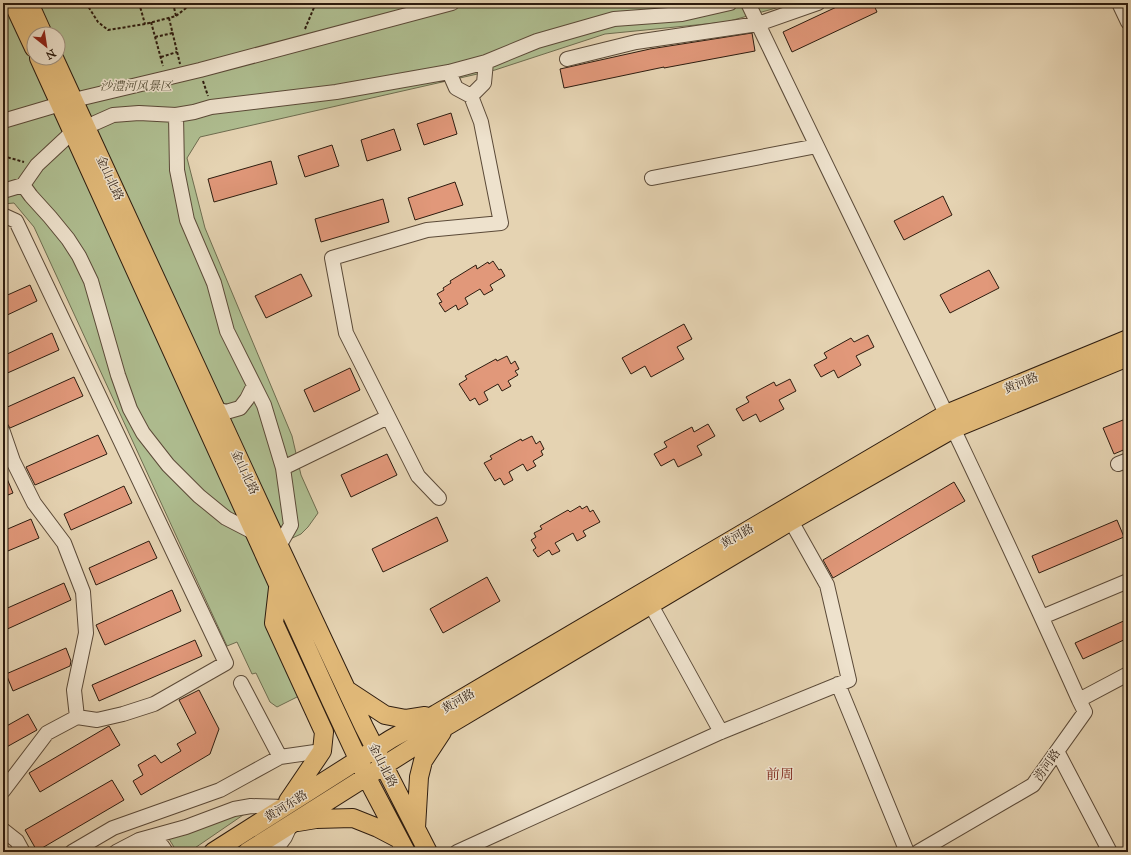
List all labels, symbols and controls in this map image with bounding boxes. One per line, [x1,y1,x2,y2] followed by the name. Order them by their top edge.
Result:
[26,26,66,66] north arrow
[43,46,58,63] text: N
[100,79,174,93] park label: 沙澧河风景区
[94,153,126,203] street label: 金山北路
[1002,370,1040,396] street label: 黄河路
[229,447,261,497] street label: 金山北路
[718,521,756,551] street label: 黄河路
[439,686,477,716] street label: 黄河路
[366,740,400,790] street label: 金山北路
[1031,746,1063,784] street label: 涝河路
[766,766,794,783] district label: 前周
[262,787,310,825] street label: 黄河东路

